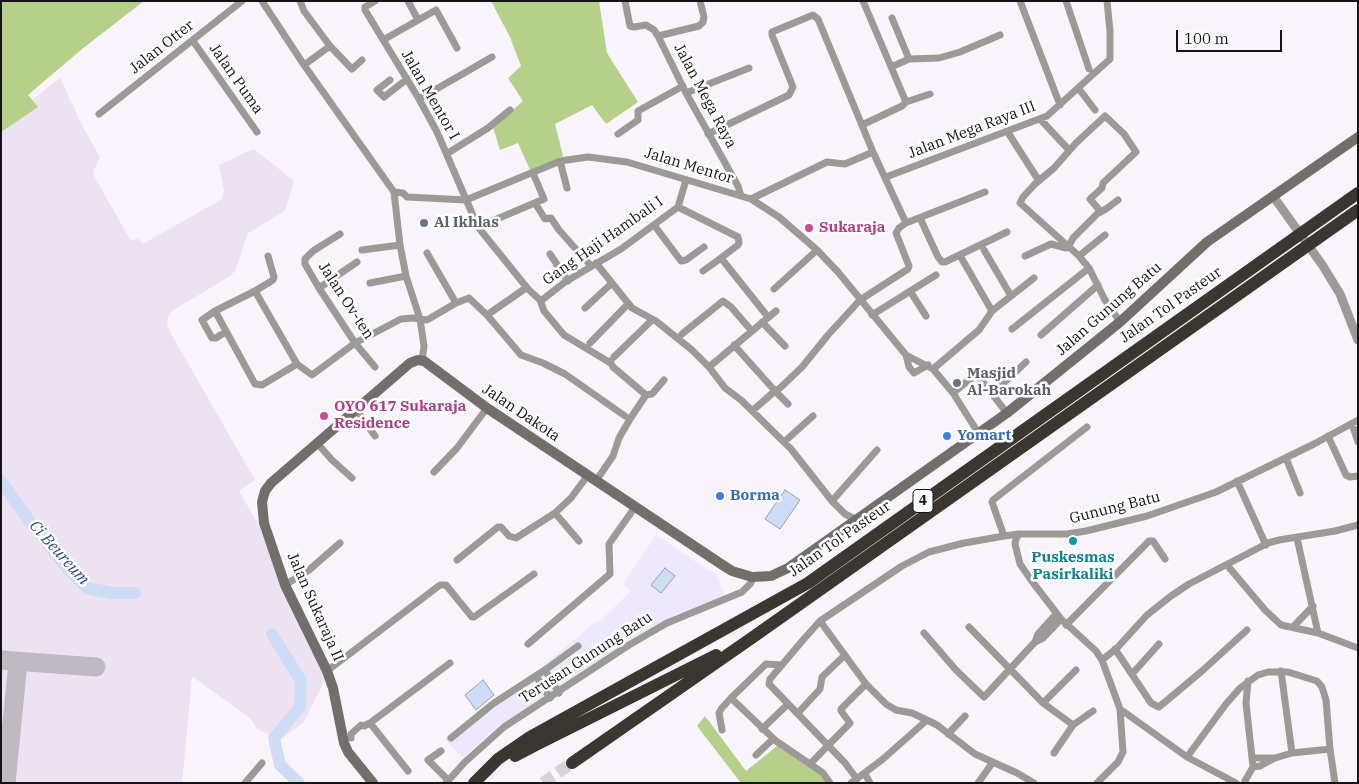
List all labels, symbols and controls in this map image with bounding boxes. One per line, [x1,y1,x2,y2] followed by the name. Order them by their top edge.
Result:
[126,16,198,78] street label: Jalan Otter
[1179,20,1285,52] scale bar
[1184,29,1229,48] text: 100 m
[205,40,267,118] street label: Jalan Puma
[670,41,740,151] street label: Jalan Mega Raya
[397,47,463,143] street label: Jalan Mentor I
[906,97,1038,163] street label: Jalan Mega Raya III
[642,144,736,188] street label: Jalan Mentor
[539,193,667,289] street label: Gang Haji Hambali I
[434,214,499,232] place label: Al Ikhlas
[418,217,430,229] marker: Al Ikhlas
[819,219,885,237] place label: Sukaraja
[803,222,815,234] marker: Sukaraja
[1053,258,1165,360] street label: Jalan Gunung Batu
[314,259,378,343] street label: Jalan Ov-ten
[1117,263,1225,347] street label: Jalan Tol Pasteur
[967,365,1051,400] place label: Masjid Al-Barokah
[951,377,963,389] marker: Masjid Al-Barokah
[479,380,563,446] street label: Jalan Dakota
[334,398,466,433] place label: OYO 617 Sukaraja Residence
[318,410,330,422] marker: OYO 617 Sukaraja Residence
[957,427,1011,445] place label: Yomart
[941,430,953,442] marker: Yomart
[730,487,780,505] place label: Borma
[1068,488,1162,528] street label: Gunung Batu
[714,490,726,502] marker: Borma
[913,490,933,512] road number: 4
[786,497,894,581] street label: Jalan Tol Pasteur
[25,517,93,589] water label: Ci Beureum
[1067,535,1079,547] marker: Puskesmas Pasirkaliki
[1031,549,1115,584] place label: Puskesmas Pasirkaliki
[283,550,347,664] street label: Jalan Sukaraja II
[516,608,656,708] street label: Terusan Gunung Batu

